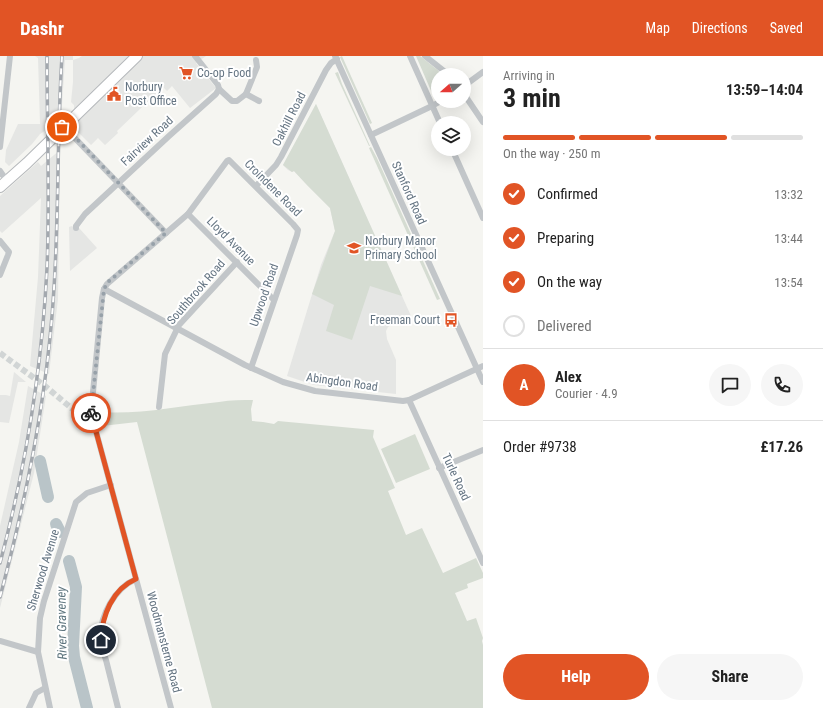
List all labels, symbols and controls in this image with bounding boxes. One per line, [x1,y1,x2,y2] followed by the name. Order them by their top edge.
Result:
[20,17,64,40] text: Dashr
[646,20,670,36] text: Map
[692,20,748,36] text: Directions
[770,20,803,36] text: Saved
[178,65,194,81] supermarket icon: Co-op Food
[197,66,251,80] place label: Co-op Food
[431,68,471,108] north arrow
[431,68,471,156] map controls
[503,68,555,83] text: Arriving in
[125,80,177,108] place label: Norbury Post Office
[726,81,803,99] text: 13:59–14:04
[503,83,561,113] text: 3 min
[106,86,122,102] public building icon: Norbury Post Office
[269,89,309,149] street label: Oakhill Road
[45,110,79,144] pin
[118,113,176,169] street label: Fairview Road
[51,116,73,138] icon: bag
[431,116,471,156] button: layers
[503,146,600,161] text: On the way · 250 m
[242,157,304,219] street label: Croindene Road
[389,159,429,227] street label: Stanford Road
[503,183,525,205] icon: check
[537,185,598,203] text: Confirmed
[774,187,803,202] text: 13:32
[204,214,258,268] street label: Lloyd Avenue
[503,227,525,249] icon: check
[537,229,594,247] text: Preparing
[774,231,803,246] text: 13:44
[365,234,437,262] place label: Norbury Manor Primary School
[346,240,362,256] school or university icon: Norbury Manor Primary School
[164,257,228,327] street label: Southbrook Road
[247,262,281,328] street label: Upwood Road
[503,271,525,293] icon: check
[537,273,602,291] text: On the way
[774,275,803,290] text: 13:54
[443,312,459,328] bus stop icon: Freeman Court
[370,313,440,327] place label: Freeman Court
[537,317,592,335] text: Delivered
[709,364,751,406] button: chat
[761,364,803,406] button: phone
[555,368,582,386] text: Alex
[305,370,379,394] street label: Abingdon Road
[520,376,528,394] text: A
[555,386,618,401] text: Courier · 4.9
[71,393,111,433] courier
[80,402,102,424] icon: bike
[503,438,577,456] text: Order #9738
[760,438,803,456] text: £17.26
[439,451,473,503] street label: Turle Road
[24,527,62,612] street label: Sherwood Avenue
[53,586,70,660] water label: River Graveney
[144,590,184,694] street label: Woodmansterne Road
[84,623,118,657] pin
[90,629,112,651] icon: home
[503,654,649,700] button: Help
[657,654,803,700] button: Share

